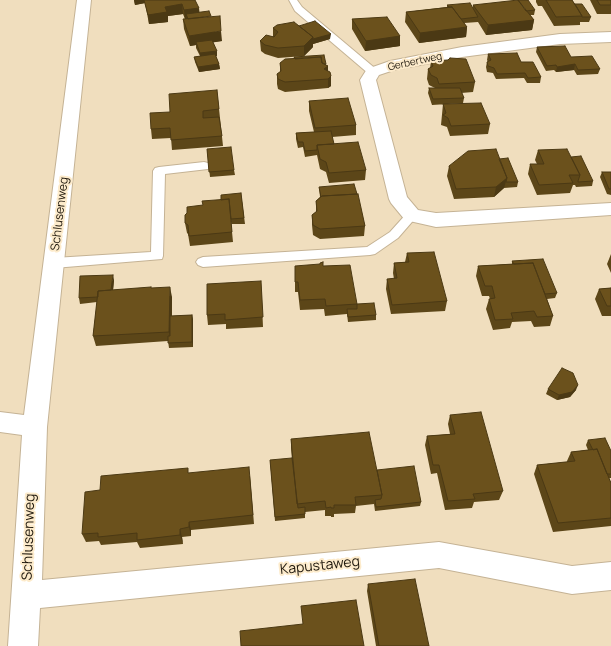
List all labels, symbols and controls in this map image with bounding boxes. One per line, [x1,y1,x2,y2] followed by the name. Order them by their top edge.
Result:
[387,50,443,74] street label: Gerbertweg
[48,176,72,252] street label: Schlusenweg
[19,493,39,581] street label: Schlusenweg
[279,553,361,579] street label: Kapustaweg

